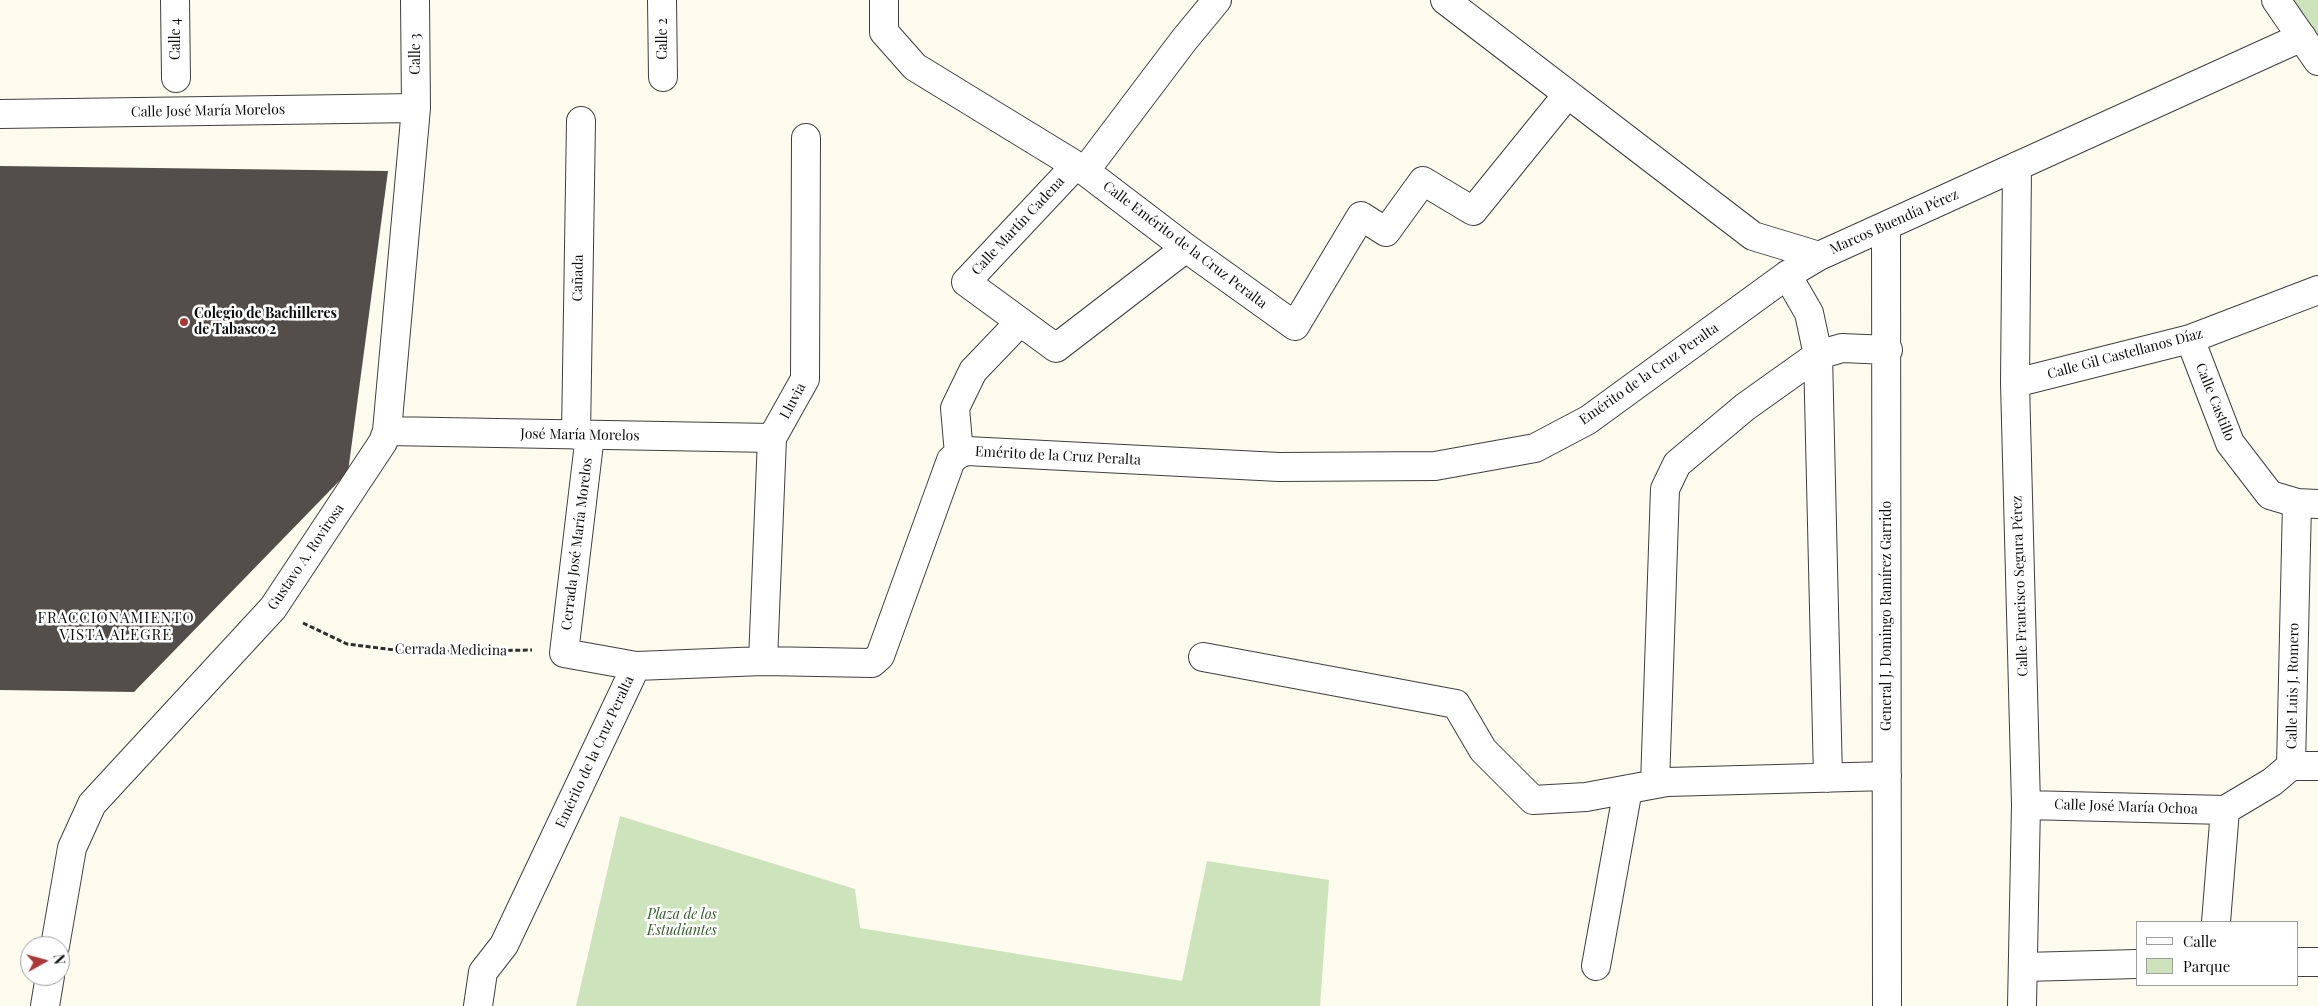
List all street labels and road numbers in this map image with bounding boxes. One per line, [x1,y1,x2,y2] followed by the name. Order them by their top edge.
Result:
[168,18,184,60] street label: Calle 4
[655,18,671,60] street label: Calle 2
[408,33,424,75] street label: Calle 3
[131,101,285,121] street label: Calle José María Morelos
[968,173,1068,279] street label: Calle Martín Cadena
[1100,178,1270,312] street label: Calle Emérito de la Cruz Peralta
[1827,186,1961,258] street label: Marcos Buendía Pérez
[569,254,587,302] street label: Cañada
[1576,319,1722,429] street label: Emérito de la Cruz Peralta
[2046,325,2204,383] street label: Calle Gil Castellanos Díaz
[2192,361,2238,443] street label: Calle Castillo
[777,380,809,422] street label: Lluvia
[520,426,640,444] street label: José María Morelos
[975,443,1141,469] street label: Emérito de la Cruz Peralta
[558,457,596,631] street label: Cerrada José María Morelos
[2008,495,2032,677] street label: Calle Francisco Segura Pérez
[264,501,348,613] street label: Gustavo A. Rovirosa
[1879,501,1895,731] street label: General J. Domingo Ramírez Garrido
[2283,623,2303,749] street label: Calle Luis J. Romero
[395,641,507,659] street label: Cerrada Medicina
[552,673,638,831] street label: Emérito de la Cruz Peralta
[2054,796,2198,818] street label: Calle José María Ochoa

